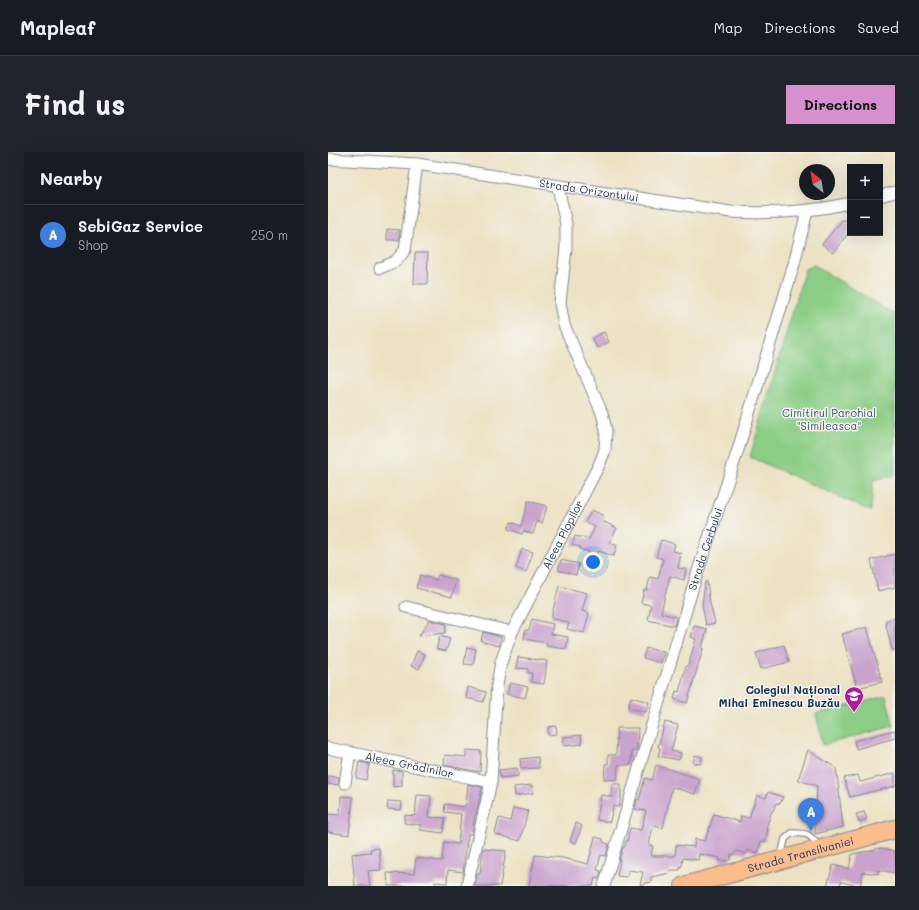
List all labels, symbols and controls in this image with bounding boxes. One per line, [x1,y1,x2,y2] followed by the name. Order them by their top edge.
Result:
[20,15,95,40] text: Mapleaf
[714,18,742,37] text: Map
[764,18,835,37] text: Directions
[857,18,899,37] text: Saved
[786,85,895,124] button: Directions
[24,86,125,122] text: Find us
[799,164,835,200] north arrow
[847,164,883,236] map controls
[847,164,883,200] button: +
[40,167,102,189] text: Nearby
[538,175,640,205] street label: Strada Orizontului
[847,200,883,236] button: −
[78,216,203,236] text: SebiGaz Service
[48,226,58,243] text: A
[251,226,288,243] text: 250 m
[78,236,108,253] text: Shop
[782,405,876,433] park label: Cimitirul Parohial "Simileasca"
[538,497,586,571] street label: Aleea Plopilor
[684,505,725,592] street label: Strada Cerbului
[583,552,603,572] your location
[719,682,840,710] place label: Colegiul Național Mihai Eminescu Buzău
[843,685,865,713] school or university icon: Colegiul Național Mihai Eminescu Buzău
[364,748,455,781] street label: Aleea Grădinilor
[798,798,824,831] pin: A
[746,832,855,875] street label: Strada Transilvaniei

